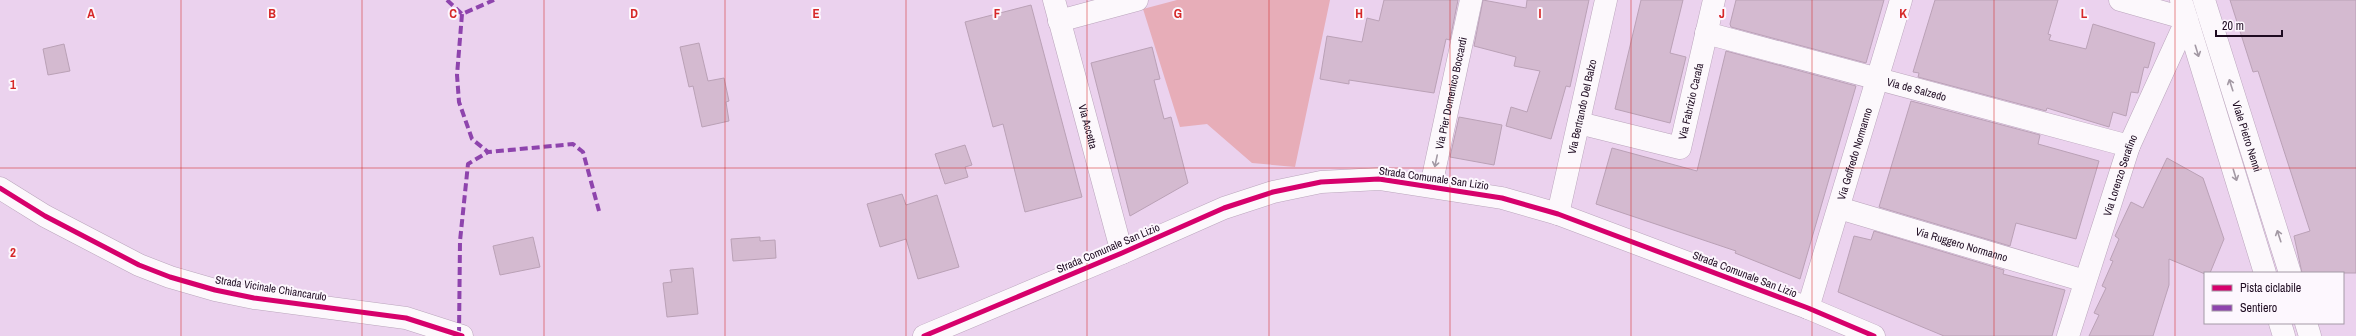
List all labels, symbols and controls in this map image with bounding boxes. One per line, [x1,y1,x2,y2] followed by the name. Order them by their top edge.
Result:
[87,5,95,22] text: A
[268,5,276,22] text: B
[449,5,457,22] text: C
[630,5,638,22] text: D
[812,5,820,22] text: E
[994,5,1001,22] text: F
[1174,5,1182,22] text: G
[1355,5,1363,22] text: H
[1539,5,1542,22] text: I
[1719,5,1725,22] text: J
[1899,5,1907,22] text: K
[2081,5,2088,22] text: L
[2216,12,2282,38] scale bar
[2222,18,2244,34] text: 20 m
[1432,36,1470,151] street label: Via Pier Domenico Boccardi
[2194,44,2201,57] one-way arrow
[1565,58,1600,155] street label: Via Bertrando Del Balzo
[1675,62,1706,141] street label: Via Fabrizio Carafa
[1885,75,1948,104] street label: Via de Salzedo
[10,76,16,93] text: 1
[2227,79,2234,92] one-way arrow
[2229,99,2265,174] street label: Viale Pietro Nenni
[1075,103,1101,150] street label: Via Accetta
[1834,106,1875,202] street label: Via Goffredo Normanno
[2100,132,2140,218] street label: Via Lorenzo Serafino
[1432,155,1440,168] one-way arrow
[1378,163,1490,193] street label: Strada Comunale San Lizio
[2232,168,2239,181] one-way arrow
[1054,220,1162,276] street label: Strada Comunale San Lizio
[1914,224,2009,265] street label: Via Ruggero Normanno
[2274,230,2282,242] one-way arrow
[10,244,16,261] text: 2
[1691,248,1799,300] street label: Strada Comunale San Lizio
[214,272,328,304] street label: Strada Vicinale Chiancarulo
[2204,272,2344,324] legend
[2240,280,2301,296] text: Pista ciclabile
[2240,300,2277,316] text: Sentiero

